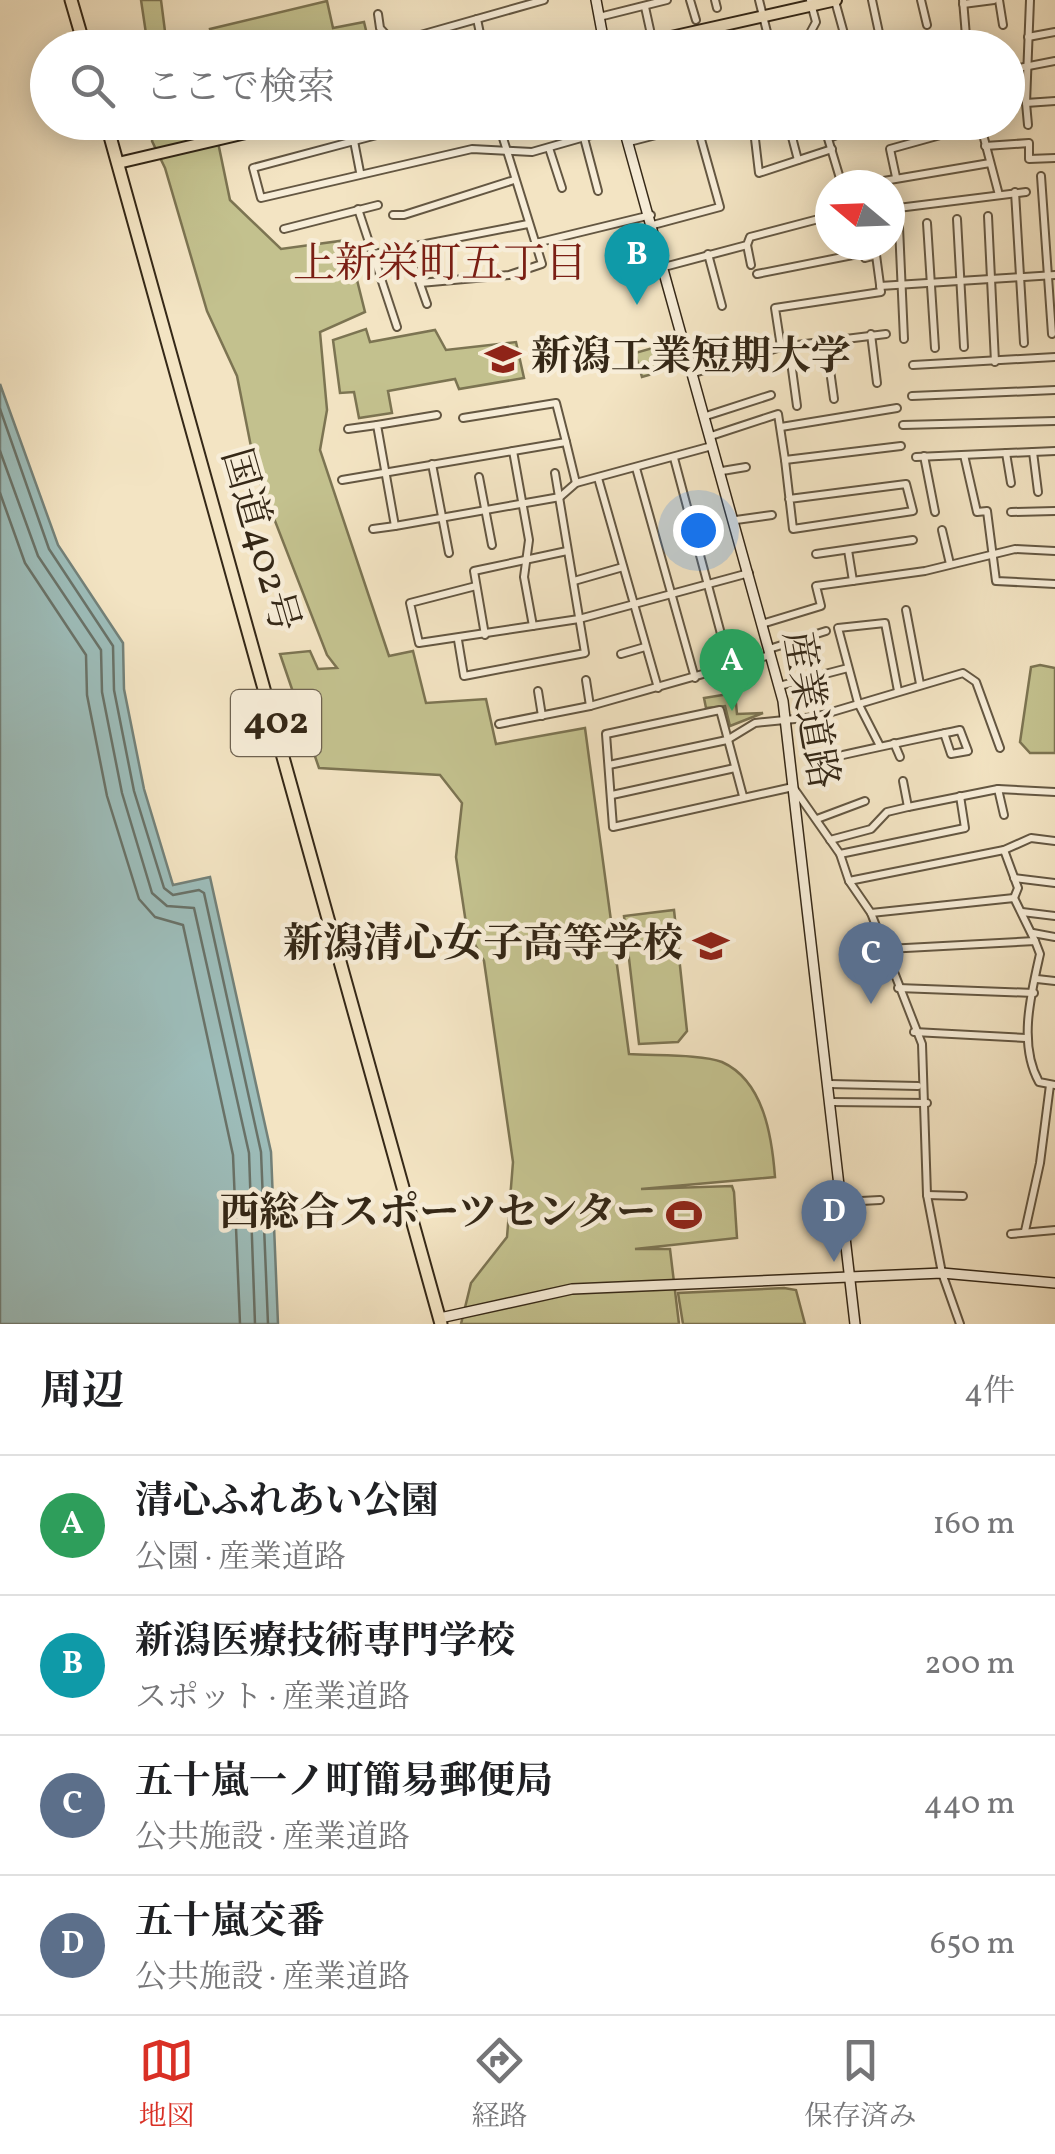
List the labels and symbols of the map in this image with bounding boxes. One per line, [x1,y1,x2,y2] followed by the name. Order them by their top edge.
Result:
[815,170,905,260] north arrow
[604,222,670,305] pin: B
[293,237,587,296] district label: 上新栄町五丁目
[531,331,851,387] place label: 新潟工業短期大学
[484,340,522,378] school or university icon: 新潟工業短期大学
[205,443,311,639] street label: 国道402号
[673,505,724,556] your location
[767,626,849,794] street label: 産業道路
[700,628,764,711] pin: A
[231,690,321,756] road number: 402
[283,918,683,974] place label: 新潟清心女子高等学校
[838,922,904,1004] pin: C
[692,927,730,965] school or university icon: 新潟清心女子高等学校
[802,1180,866,1262] pin: D
[219,1187,656,1243] place label: 西総合スポーツセンター
[665,1196,703,1234] sports icon: 西総合スポーツセンター

